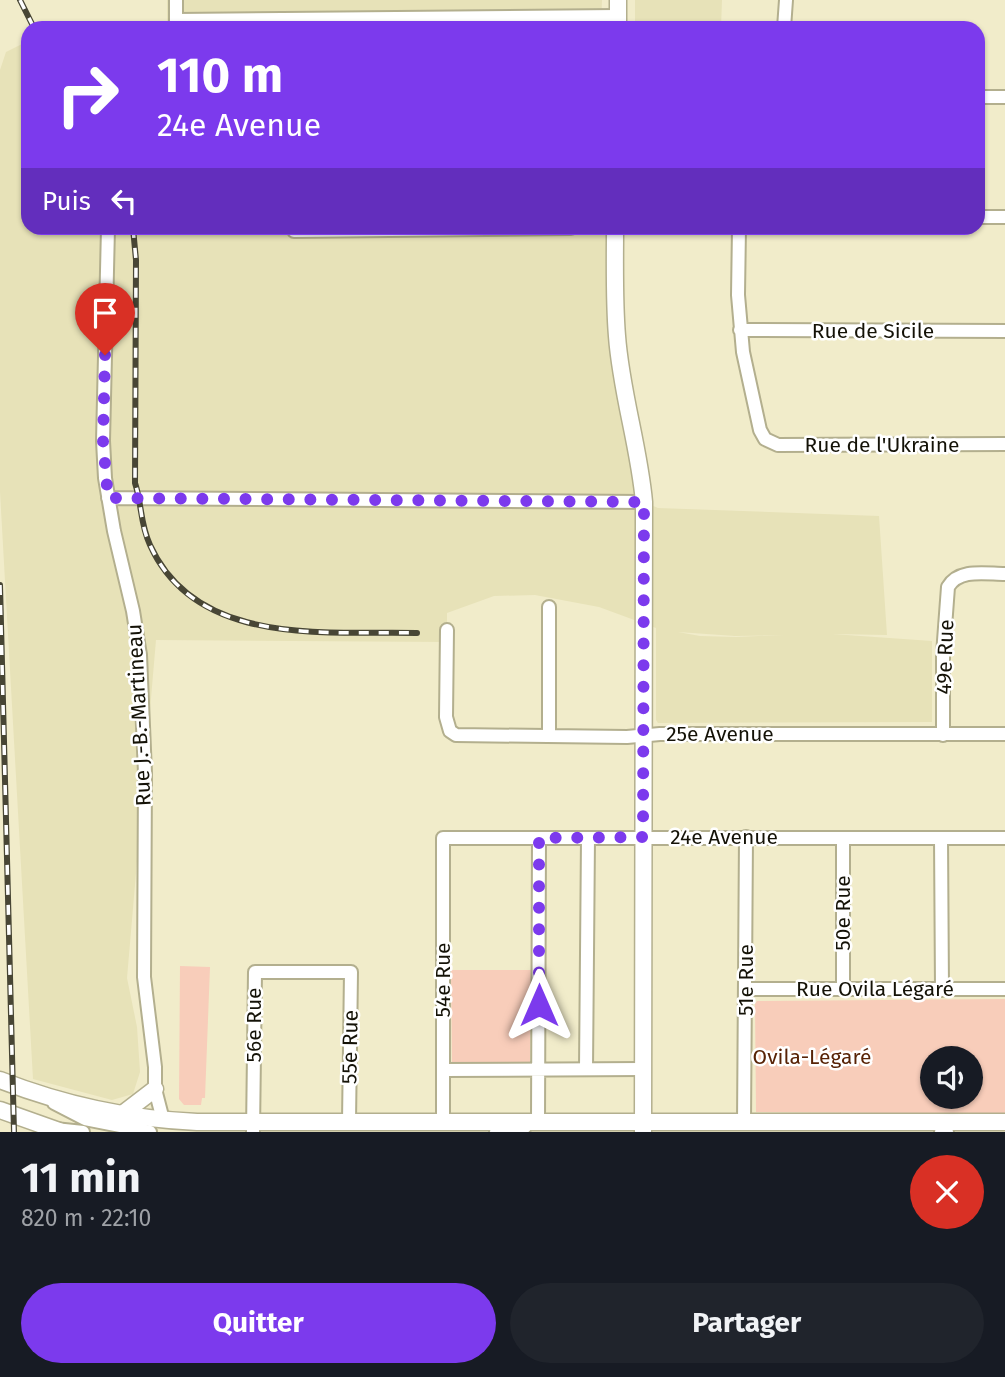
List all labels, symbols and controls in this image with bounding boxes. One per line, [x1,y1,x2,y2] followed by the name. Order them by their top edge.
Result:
[157,46,283,105] text: 110 m
[42,49,133,140] icon: right
[157,106,321,144] text: 24e Avenue
[105,182,143,220] icon: left
[42,186,91,217] text: Puis
[75,283,135,355] pin
[86,294,124,332] icon: arrive
[812,318,934,344] street label: Rue de Sicile
[804,432,960,458] street label: Rue de l'Ukraine
[931,619,959,695] street label: 49e Rue
[121,623,157,807] street label: Rue J.-B.-Martineau
[666,721,774,747] street label: 25e Avenue
[670,824,778,850] street label: 24e Avenue
[830,875,856,951] street label: 50e Rue
[430,942,456,1018] street label: 54e Rue
[733,944,759,1016] street label: 51e Rue
[502,968,576,1042] position arrow
[796,976,954,1002] street label: Rue Ovila Légaré
[241,987,267,1063] street label: 56e Rue
[336,1010,364,1084] street label: 55e Rue
[753,1044,871,1070] park label: Ovila-Légaré
[920,1046,983,1109] map controls
[920,1046,983,1109] button: sound
[21,1153,141,1203] text: 11 min
[910,1155,984,1229] button: close
[21,1204,151,1232] text: 820 m · 22:10
[21,1283,496,1363] button: Quitter
[510,1283,984,1363] button: Partager

